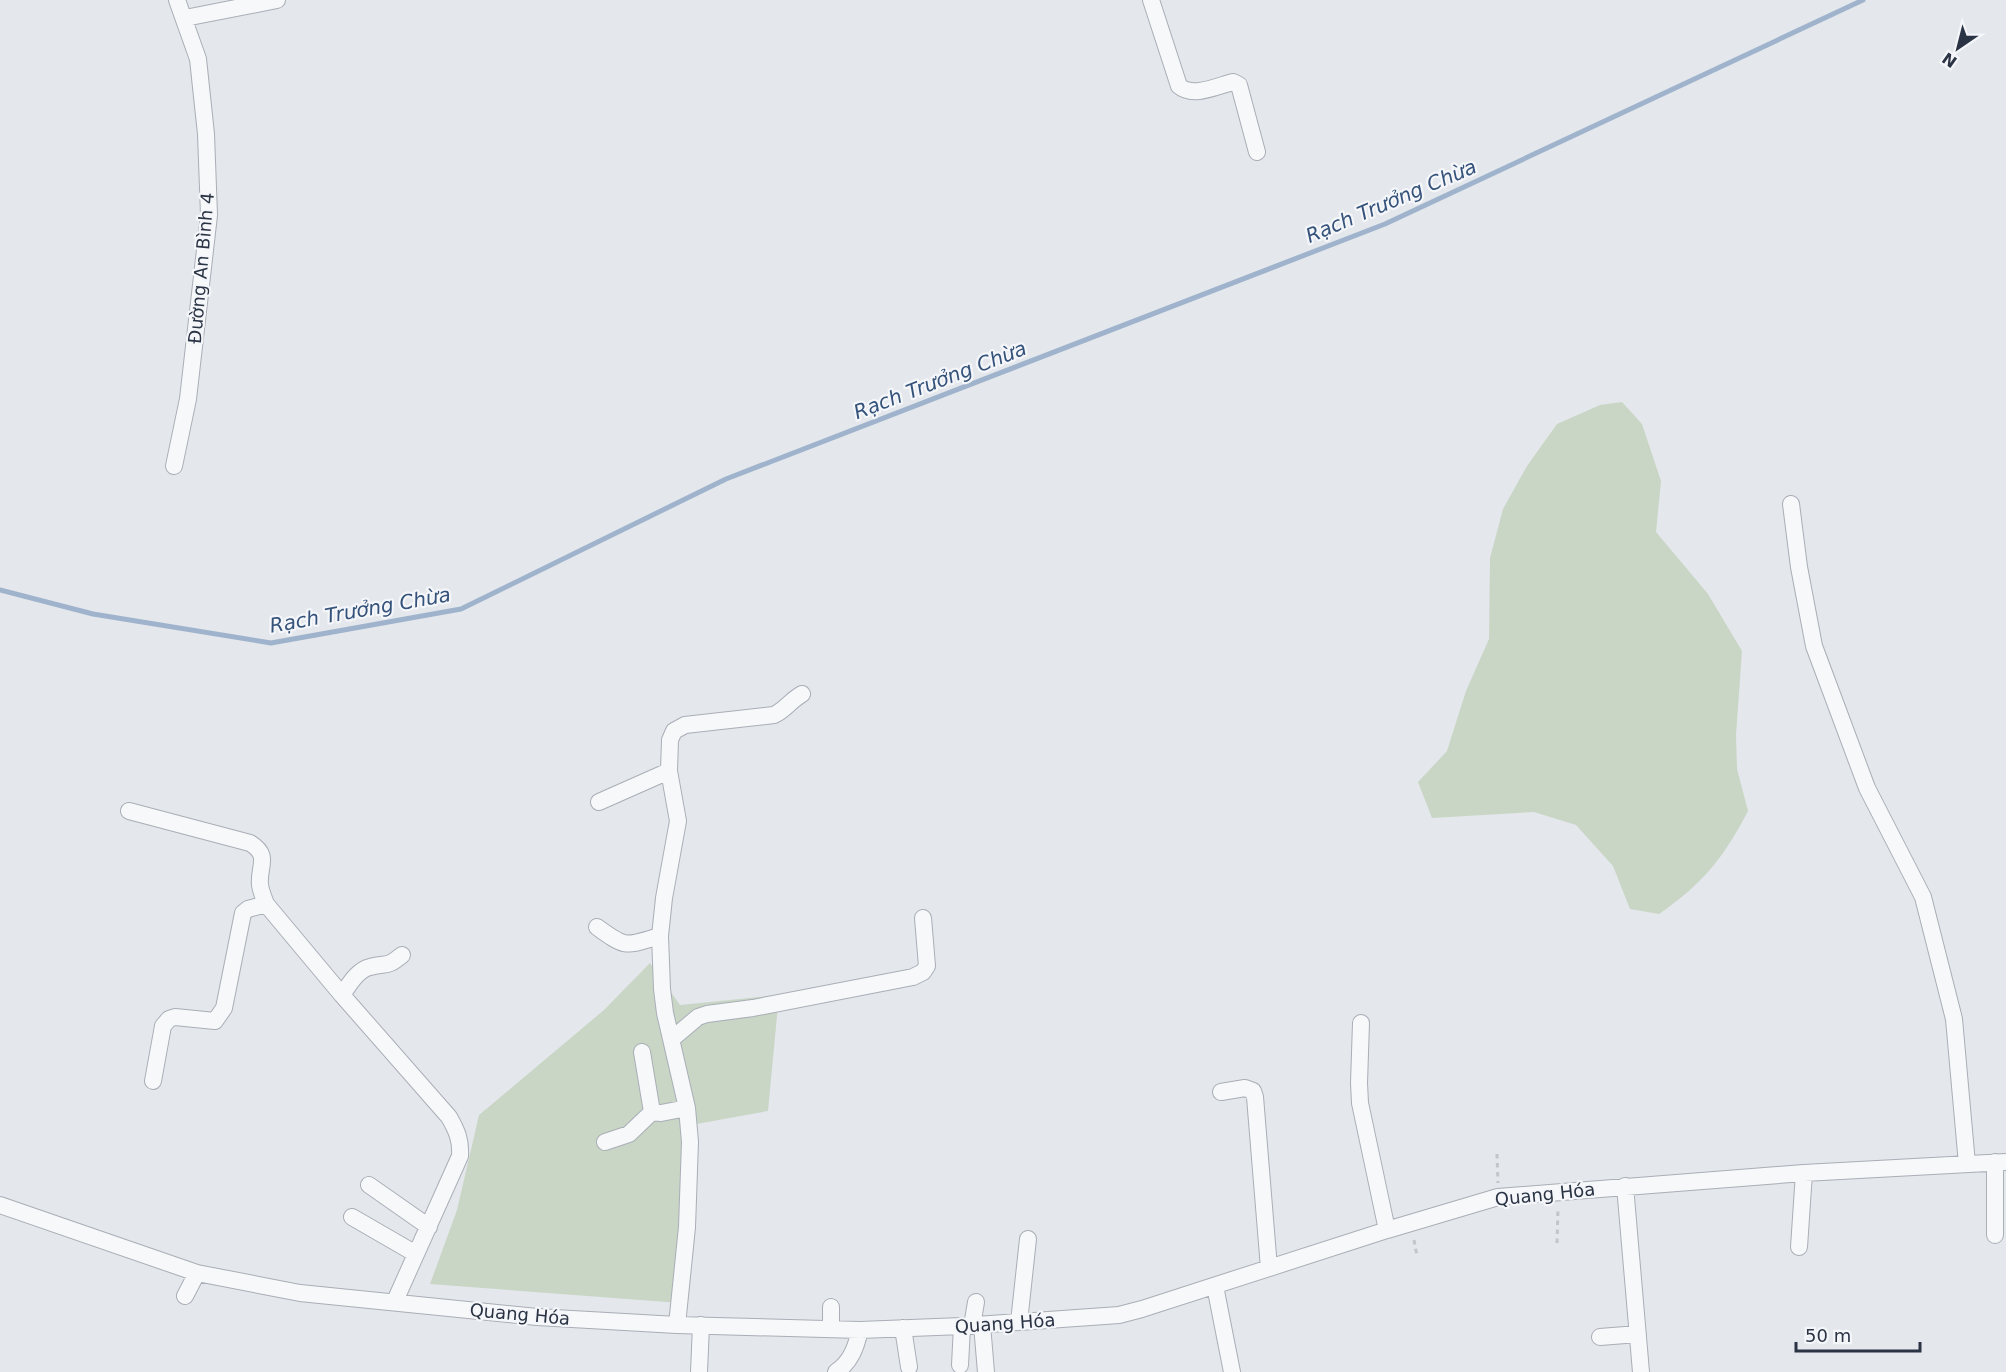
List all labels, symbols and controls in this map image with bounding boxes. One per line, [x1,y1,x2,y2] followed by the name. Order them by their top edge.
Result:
[1928,18,1988,78] north arrow
[1939,48,1961,71] text: N
[1302,154,1480,248] water label: Rạch Trưởng Chừa
[184,192,218,344] street label: Đường An Bình 4
[850,336,1030,424] water label: Rạch Trưởng Chừa
[268,582,452,638] water label: Rạch Trưởng Chừa
[1494,1178,1596,1210] street label: Quang Hóa
[469,1299,571,1329] street label: Quang Hóa
[954,1309,1056,1337] street label: Quang Hóa
[1796,1315,1920,1353] scale bar
[1805,1325,1851,1346] text: 50 m

